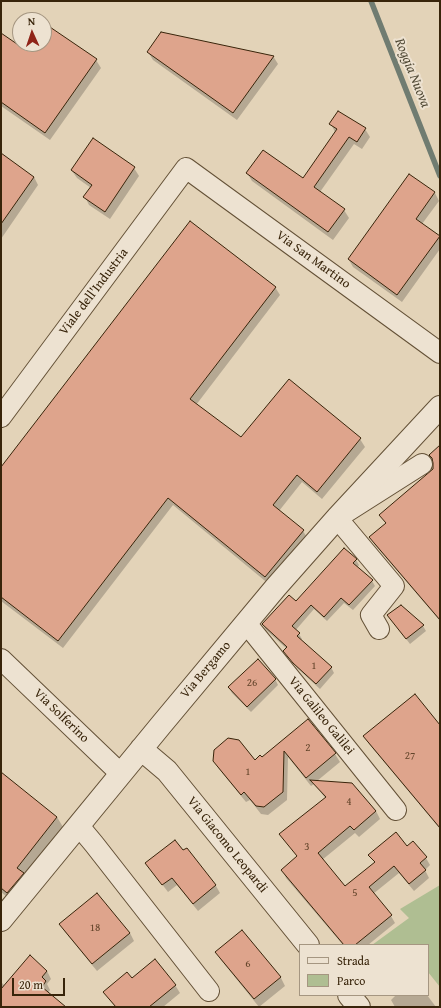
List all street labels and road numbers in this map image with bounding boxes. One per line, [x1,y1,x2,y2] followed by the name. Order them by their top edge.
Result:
[273,228,353,292] street label: Via San Martino
[56,245,132,339] street label: Viale dell'Industria
[178,638,234,702] street label: Via Bergamo
[285,674,357,758] street label: Via Galileo Galilei
[30,686,92,746] street label: Via Solferino
[183,794,271,896] street label: Via Giacomo Leopardi

